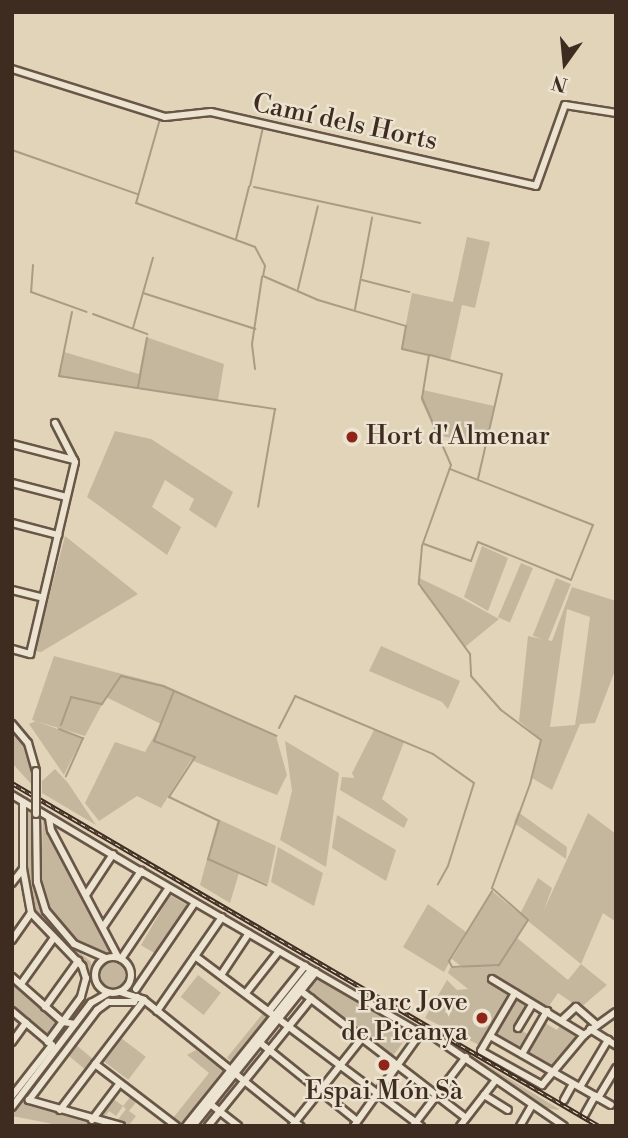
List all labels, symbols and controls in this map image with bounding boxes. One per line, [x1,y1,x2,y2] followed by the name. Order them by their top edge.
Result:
[530,28,600,98] north arrow
[549,70,570,97] text: N
[250,88,440,158] street label: Camí dels Horts
[366,421,550,453] place label: Hort d'Almenar
[344,429,360,445] marker: Hort d'Almenar
[341,987,468,1048] place label: Parc Jove de Picanya
[474,1010,490,1026] marker: Parc Jove de Picanya
[376,1057,392,1073] marker: Espai Món Sà
[305,1076,463,1108] place label: Espai Món Sà

